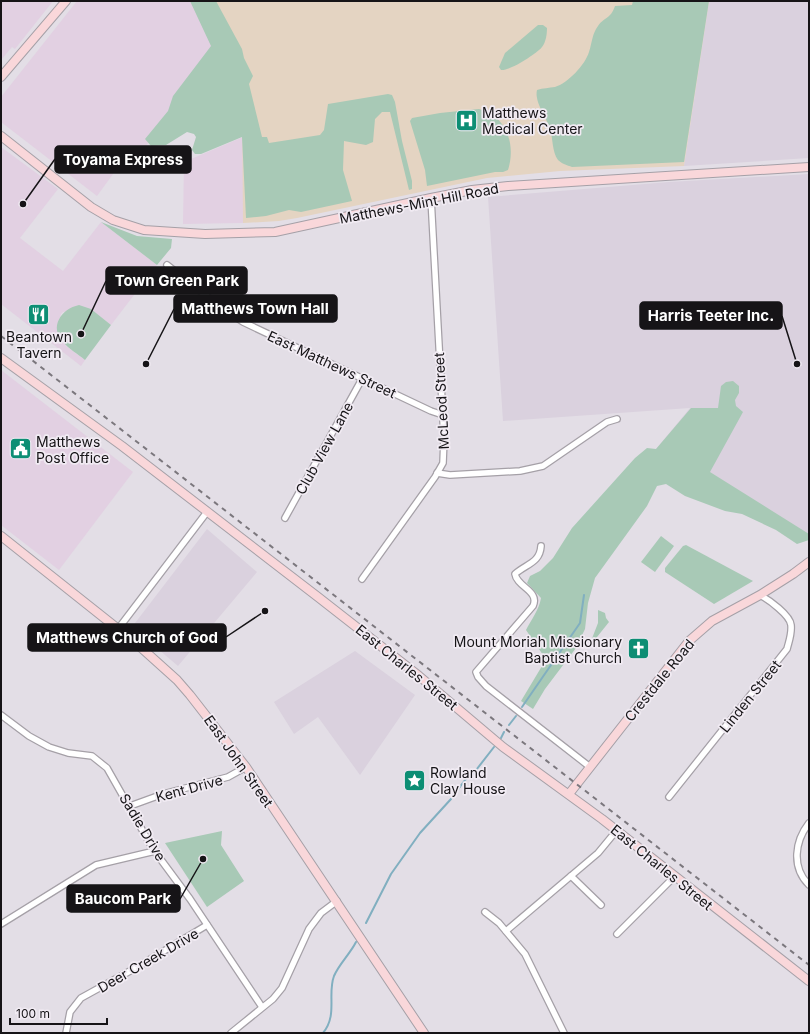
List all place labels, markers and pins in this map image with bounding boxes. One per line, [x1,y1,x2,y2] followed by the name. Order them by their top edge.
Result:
[482,104,583,137] place label: Matthews Medical Center
[454,107,480,133] hospital icon: Matthews Medical Center
[55,146,191,173] callout: Toyama Express
[106,267,247,294] callout: Town Green Park
[174,295,337,322] callout: Matthews Town Hall
[26,301,52,327] restaurant icon: Beantown Tavern
[640,302,782,329] callout: Harris Teeter Inc.
[6,328,72,361] place label: Beantown Tavern
[36,433,109,466] place label: Matthews Post Office
[7,436,33,462] public building icon: Matthews Post Office
[28,624,226,651] callout: Matthews Church of God
[454,633,622,666] place label: Mount Moriah Missionary Baptist Church
[625,636,651,662] church icon: Mount Moriah Missionary Baptist Church
[430,764,506,797] place label: Rowland Clay House
[402,767,428,793] place icon: Rowland Clay House
[67,885,180,912] callout: Baucom Park

